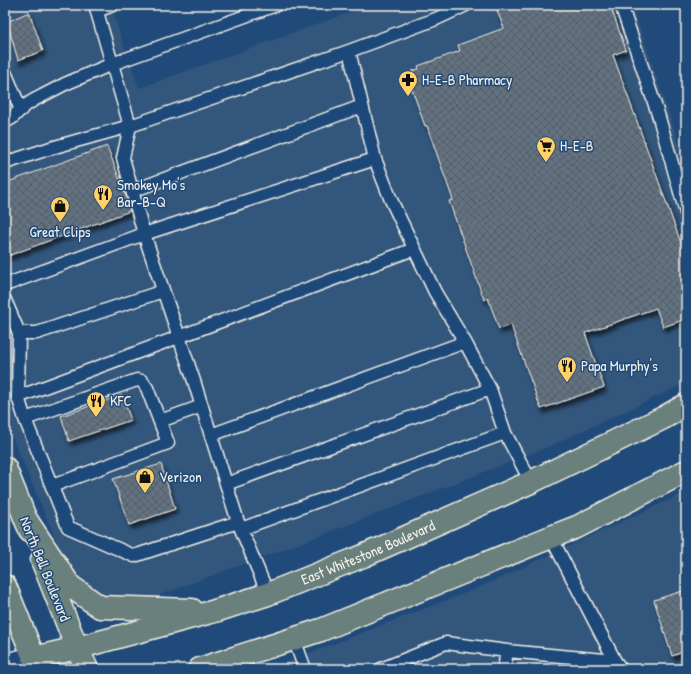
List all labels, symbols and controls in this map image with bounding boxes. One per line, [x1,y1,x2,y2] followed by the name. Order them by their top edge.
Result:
[397,69,419,97] pharmacy icon: H-E-B Pharmacy
[422,69,512,90] place label: H-E-B Pharmacy
[535,135,557,163] supermarket icon: H-E-B
[560,135,593,156] place label: H-E-B
[117,174,186,212] place label: Smokey Mo's Bar-B-Q
[92,183,114,211] restaurant icon: Smokey Mo's Bar-B-Q
[49,195,71,223] shop icon: Great Clips
[29,221,91,242] place label: Great Clips
[556,355,578,383] restaurant icon: Papa Murphy's
[581,355,658,376] place label: Papa Murphy's
[85,390,107,418] restaurant icon: KFC
[110,390,132,411] place label: KFC
[134,466,156,494] shop icon: Verizon
[159,466,202,487] place label: Verizon
[15,513,76,624] street label: North Bell Boulevard
[298,515,438,590] street label: East Whitestone Boulevard

